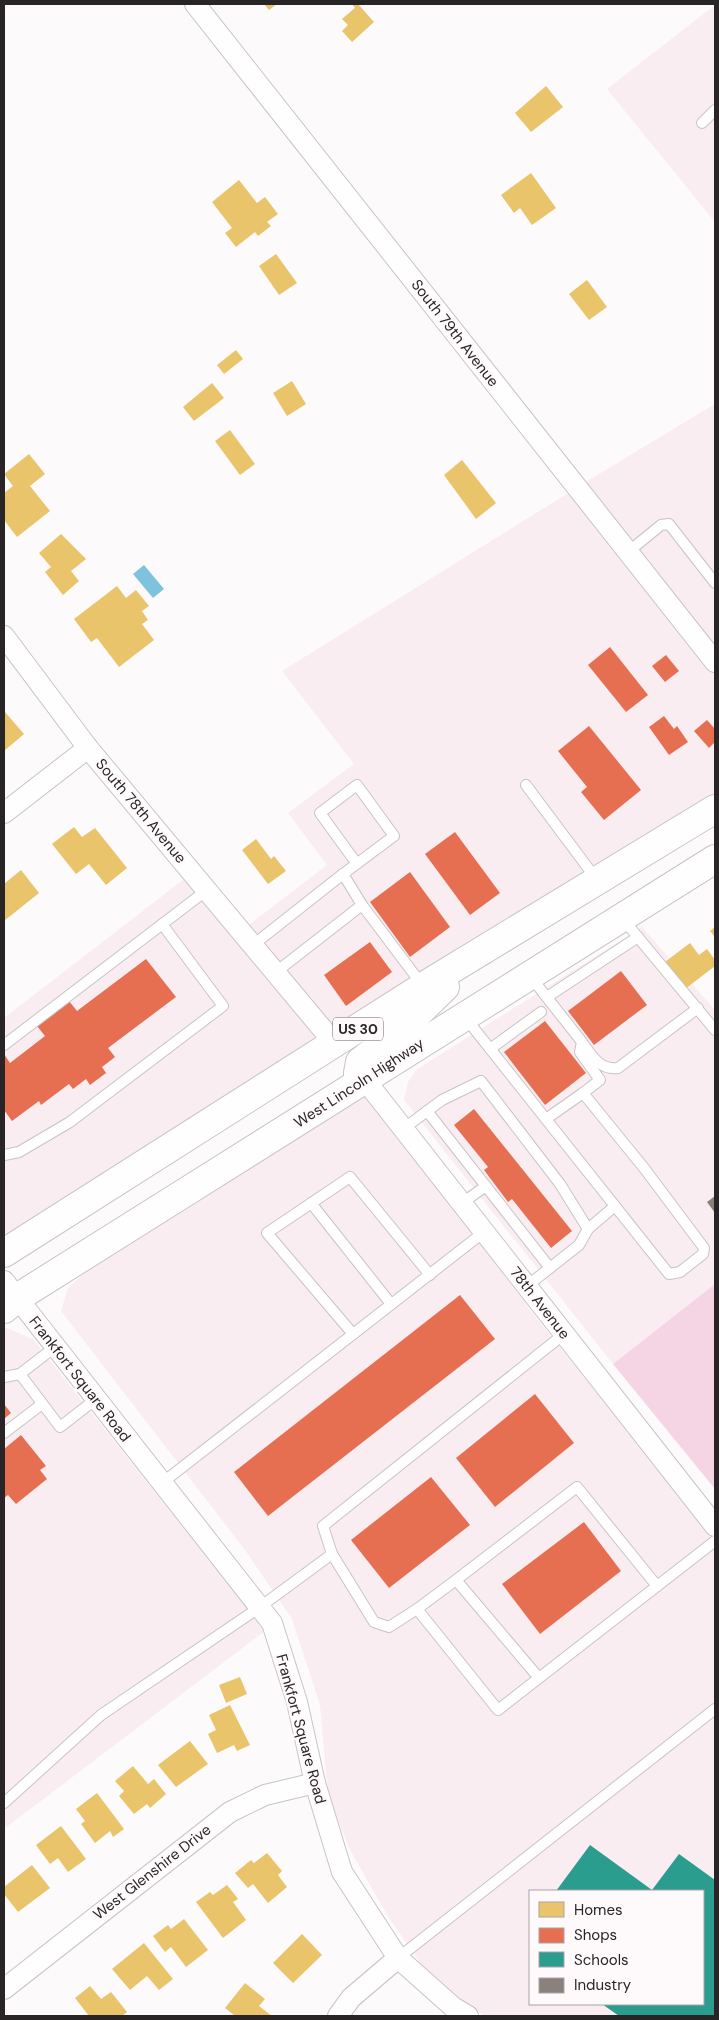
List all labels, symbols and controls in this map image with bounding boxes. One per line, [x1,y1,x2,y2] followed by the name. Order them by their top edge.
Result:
[407,275,503,391] street label: South 79th Avenue
[91,754,191,868] street label: South 78th Avenue
[333,1018,383,1040] road number: US 30
[290,1033,428,1133] street label: West Lincoln Highway
[506,1263,574,1343] street label: 78th Avenue
[25,1312,135,1446] street label: Frankfort Square Road
[271,1652,331,1806] street label: Frankfort Square Road
[89,1820,215,1924] street label: West Glenshire Drive
[529,1890,704,2005] legend
[574,1900,623,1920] text: Homes
[574,1925,617,1945] text: Shops
[574,1950,629,1970] text: Schools
[574,1975,632,1995] text: Industry

